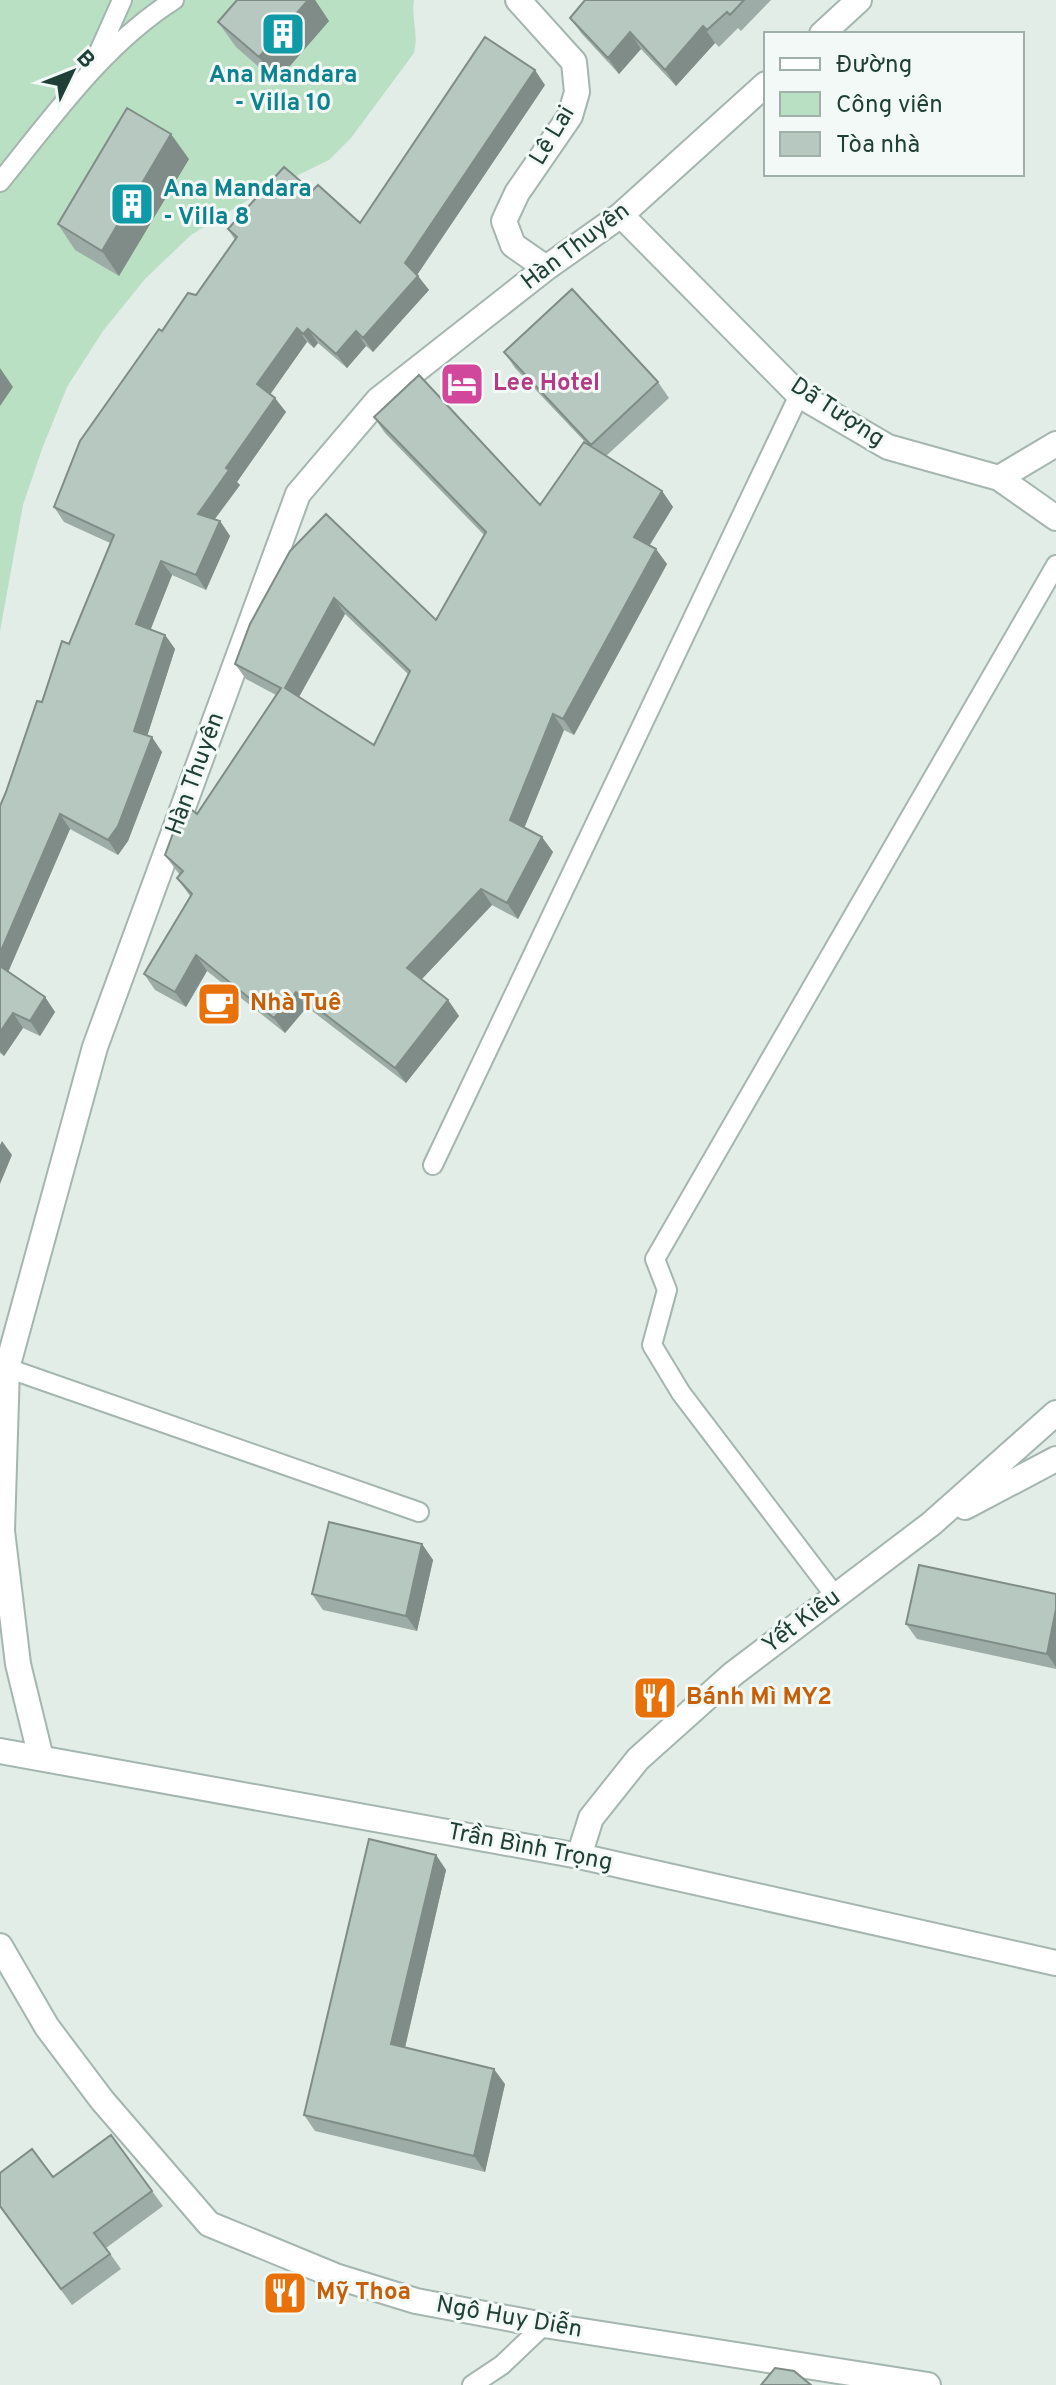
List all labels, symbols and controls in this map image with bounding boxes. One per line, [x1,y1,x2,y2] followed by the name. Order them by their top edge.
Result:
[259,10,307,58] building icon: Ana Mandara - Villa 10
[32,32,112,112] north arrow
[764,32,1024,176] legend
[70,45,100,75] text: B
[836,51,912,81] text: Đường
[209,61,357,119] place label: Ana Mandara - Villa 10
[836,91,943,121] text: Công viên
[524,101,582,171] street label: Lê Lai
[836,131,920,161] text: Tòa nhà
[163,175,312,233] place label: Ana Mandara - Villa 8
[108,180,156,228] building icon: Ana Mandara - Villa 8
[516,197,636,297] street label: Hàn Thuyên
[438,360,486,408] hotel icon: Lee Hotel
[493,369,600,399] place label: Lee Hotel
[784,371,890,455] street label: Dã Tượng
[160,709,232,839] street label: Hàn Thuyên
[195,980,243,1028] cafe icon: Nhà Tuê
[250,989,341,1019] place label: Nhà Tuê
[757,1582,847,1661] street label: Yết Kiêu
[631,1674,679,1722] restaurant icon: Bánh Mì MY2
[686,1683,832,1713] place label: Bánh Mì MY2
[445,1816,615,1879] street label: Trần Bình Trọng
[261,2269,309,2317] restaurant icon: Mỹ Thoa
[316,2278,411,2308] place label: Mỹ Thoa
[434,2288,585,2346] street label: Ngô Huy Diễn

